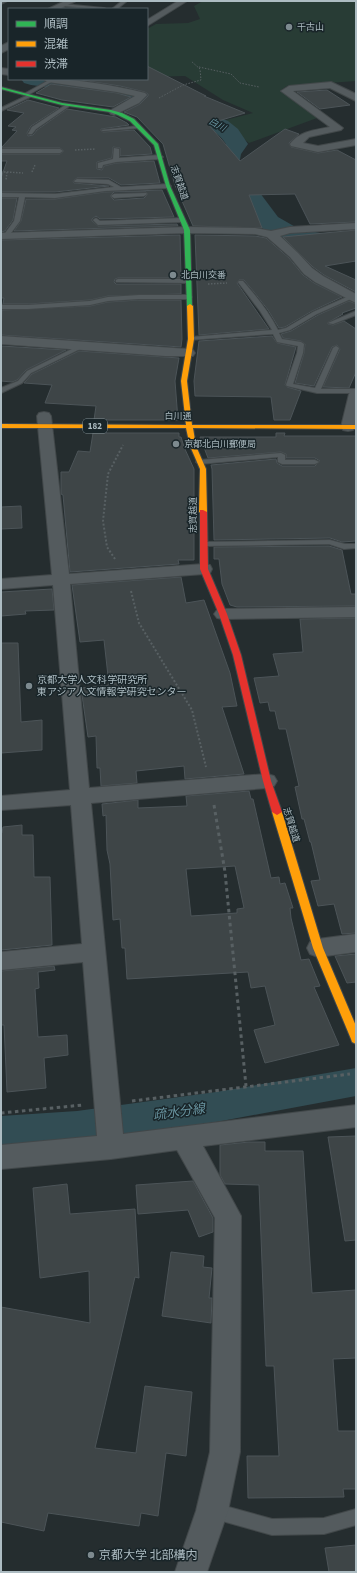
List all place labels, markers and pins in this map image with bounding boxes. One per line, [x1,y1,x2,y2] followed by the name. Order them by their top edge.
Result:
[297,21,324,34] place label: 千古山
[284,22,294,32] marker: 千古山
[181,269,226,282] place label: 北白川交番
[168,270,178,280] marker: 北白川交番
[184,438,256,451] place label: 京都北白川郵便局
[171,439,181,449] marker: 京都北白川郵便局
[37,673,187,699] place label: 京都大学人文科学研究所 東アジア人文情報学研究センター
[24,681,34,691] marker: 京都大学人文科学研究所 東アジア人文情報学研究センター
[99,1547,197,1564] place label: 京都大学 北部構内
[86,1550,96,1560] marker: 京都大学 北部構内

